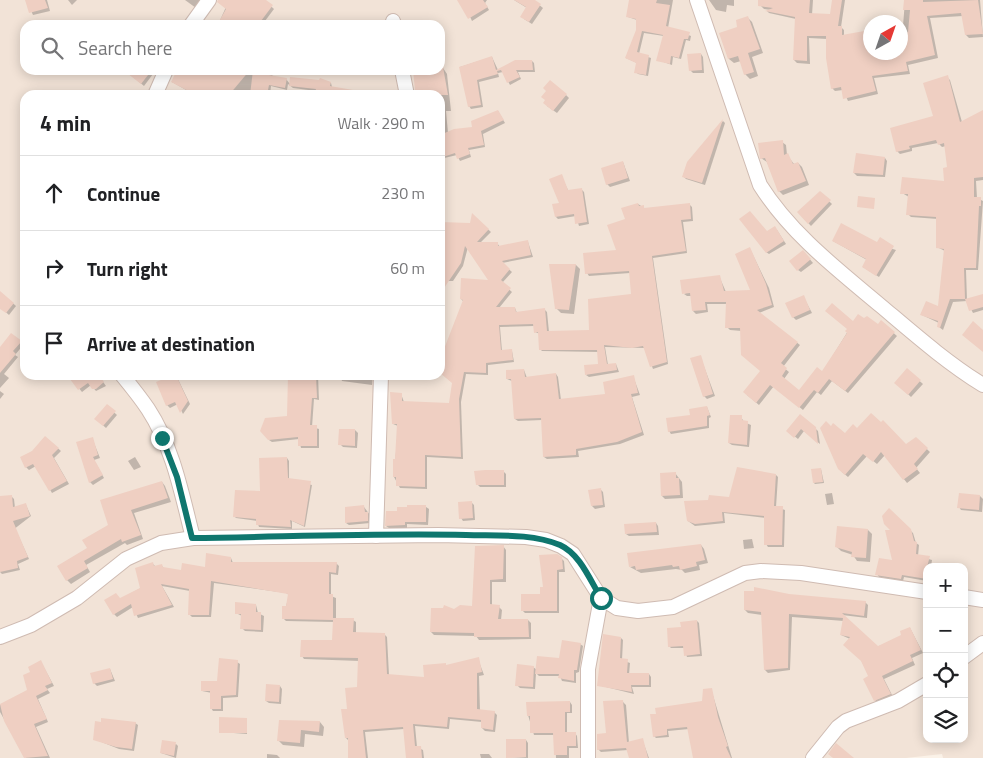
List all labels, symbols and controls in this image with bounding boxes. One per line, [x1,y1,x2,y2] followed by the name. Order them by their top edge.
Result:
[863,15,908,60] north arrow
[20,20,445,75] search box
[78,33,172,62] text: Search here
[38,34,66,62] icon: search
[40,107,91,139] text: 4 min
[337,111,425,135] text: Walk · 290 m
[40,179,68,207] icon: ahead
[87,179,160,208] text: Continue
[381,181,425,205] text: 230 m
[40,254,68,282] icon: right
[87,254,168,283] text: Turn right
[390,256,425,280] text: 60 m
[40,329,68,357] icon: arrive
[87,329,255,358] text: Arrive at destination
[151,427,174,450] route end
[923,563,968,743] map controls
[923,563,968,608] button: +
[590,587,613,610] route start
[923,608,968,653] button: −
[923,653,968,698] button: locate
[923,698,968,743] button: layers

